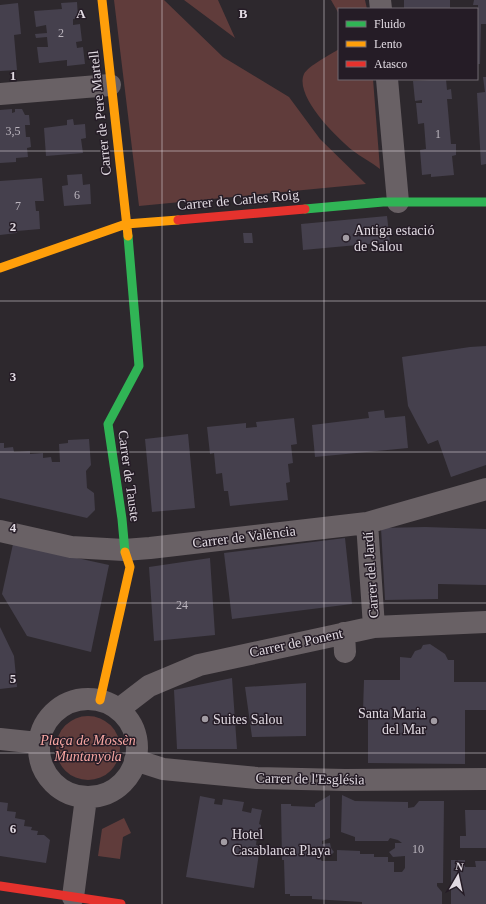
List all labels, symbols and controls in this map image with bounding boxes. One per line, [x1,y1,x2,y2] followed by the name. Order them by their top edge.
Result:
[76,6,86,21] text: A
[239,6,248,21] text: B
[338,8,478,80] legend
[374,17,405,31] text: Fluido
[58,26,64,40] house number: 2
[374,37,402,51] text: Lento
[86,50,114,176] street label: Carrer de Pere Martell
[374,57,407,71] text: Atasco
[10,68,16,83] text: 1
[6,124,21,138] house number: 3,5
[435,127,441,141] house number: 1
[176,187,300,213] street label: Carrer de Carles Roig
[74,188,80,202] house number: 6
[15,199,21,213] house number: 7
[10,219,16,234] text: 2
[354,223,434,254] place label: Antiga estació de Salou
[341,233,351,243] marker: Antiga estació de Salou
[10,369,17,384] text: 3
[115,429,143,523] street label: Carrer de Tauste
[10,520,17,535] text: 4
[192,523,297,551] street label: Carrer de València
[360,531,382,619] street label: Carrer del Jardí
[176,598,188,612] house number: 24
[248,626,344,660] street label: Carrer de Ponent
[10,671,17,686] text: 5
[358,706,427,737] place label: Santa Maria del Mar
[213,712,283,727] place label: Suites Salou
[200,714,210,724] marker: Suites Salou
[429,716,439,726] marker: Santa Maria del Mar
[39,733,136,764] park label: Plaça de Mossèn Muntanyola
[255,771,365,787] street label: Carrer de l'Església
[10,821,17,836] text: 6
[232,827,331,858] place label: Hotel Casablanca Playa
[219,837,229,847] marker: Hotel Casablanca Playa
[412,842,424,856] house number: 10
[438,856,478,896] north arrow
[455,860,464,873] text: N

